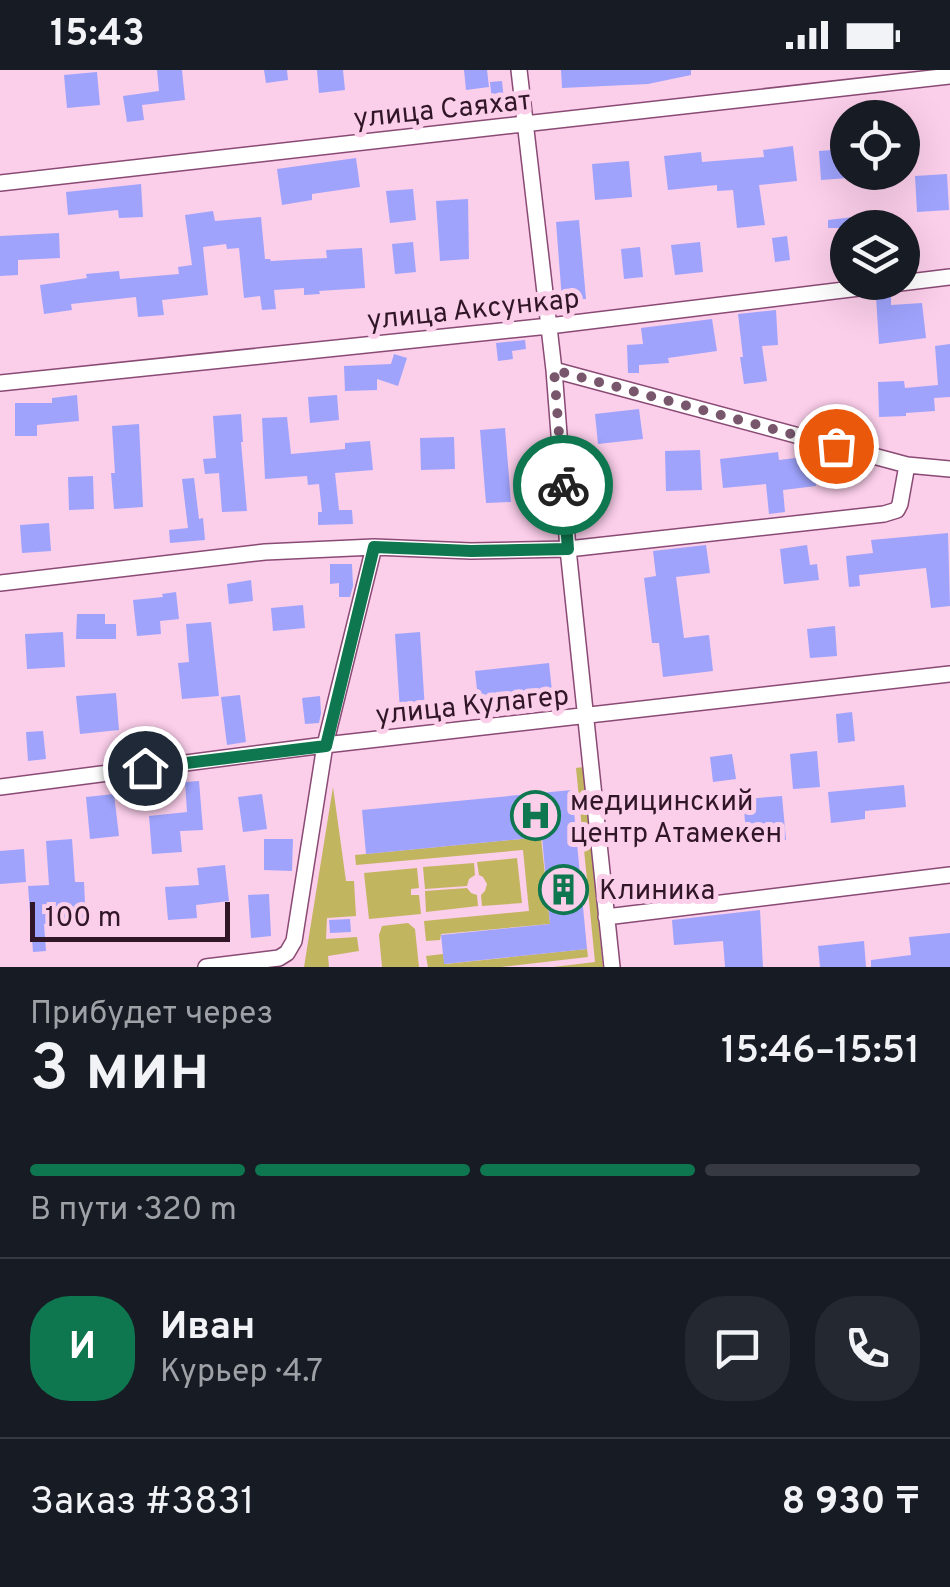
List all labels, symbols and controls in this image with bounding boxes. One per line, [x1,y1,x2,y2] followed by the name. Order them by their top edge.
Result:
[50,11,145,60] text: 15:43
[352,84,533,138] street label: улица Саяхат
[830,100,920,300] map controls
[830,100,920,190] button: locate
[830,210,920,300] button: layers
[365,282,581,340] street label: улица Аксункар
[794,404,879,489] pin
[809,419,864,474] icon: bag
[513,435,613,535] courier
[536,458,591,513] icon: bike
[374,679,571,735] street label: улица Кулагер
[103,726,188,811] pin
[118,741,173,796] icon: home
[570,785,782,853] place label: медицинский центр Атамекен
[509,790,561,842] hospital icon: медицинский центр Атамекен
[538,863,590,915] building icon: Клиника
[599,874,715,910] place label: Клиника
[30,897,230,941] scale bar
[45,901,121,937] text: 100 m
[30,995,273,1035] text: Прибудет через
[721,1028,920,1077] text: 15:46–15:51
[30,1031,210,1113] text: 3 мин
[30,1191,237,1231] text: В пути · 320 m
[685,1296,790,1401] button: chat
[815,1296,920,1401] button: phone
[160,1304,255,1353] text: Иван
[69,1324,96,1373] text: И
[160,1353,323,1393] text: Курьер · 4.7
[30,1479,254,1528] text: Заказ #3831
[782,1479,920,1528] text: 8 930 ₸

